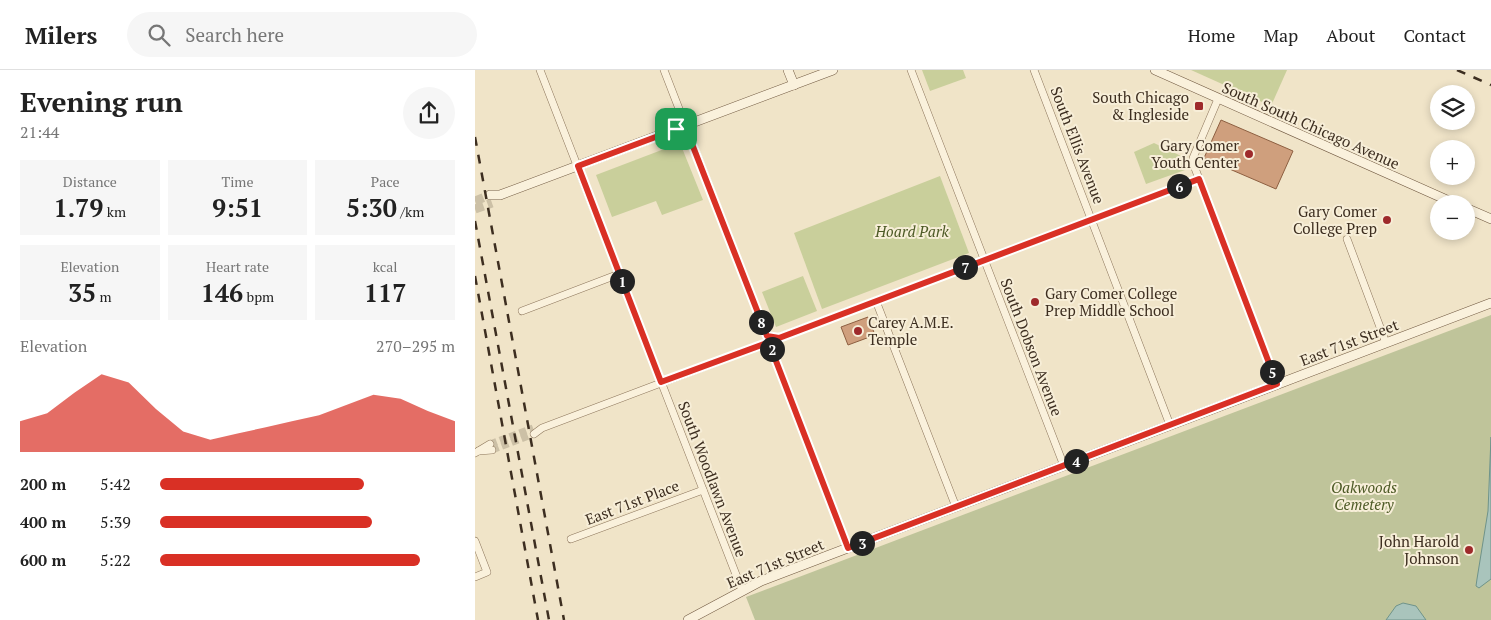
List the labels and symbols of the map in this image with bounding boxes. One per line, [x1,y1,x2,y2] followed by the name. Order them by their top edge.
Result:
[1219,77,1403,173] street label: South South Chicago Avenue
[1046,83,1110,207] street label: South Ellis Avenue
[1092,87,1189,124] place label: South Chicago & Ingleside
[1193,100,1205,112] marker: South Chicago & Ingleside
[655,108,697,150] pin
[1151,135,1239,172] place label: Gary Comer Youth Center
[1243,148,1255,160] marker: Gary Comer Youth Center
[1167,174,1191,198] pin: 6
[1293,201,1377,238] place label: Gary Comer College Prep
[1381,214,1393,226] marker: Gary Comer College Prep
[874,221,950,241] park label: Hoard Park
[953,254,977,280] pin: 7
[609,268,635,294] pin: 1
[996,275,1068,419] street label: South Dobson Avenue
[1045,283,1177,320] place label: Gary Comer College Prep Middle School
[1029,296,1041,308] marker: Gary Comer College Prep Middle School
[749,310,773,334] pin: 8
[868,312,954,349] place label: Carey A.M.E. Temple
[1297,314,1401,370] street label: East 71st Street
[852,325,864,337] marker: Carey A.M.E. Temple
[759,336,785,362] pin: 2
[1259,360,1285,384] pin: 5
[674,398,752,560] street label: South Woodlawn Avenue
[1063,448,1089,474] pin: 4
[582,475,682,529] street label: East 71st Place
[1331,477,1397,514] park label: Oakwoods Cemetery
[849,530,875,556] pin: 3
[1379,531,1459,568] place label: John Harold Johnson
[723,533,827,592] street label: East 71st Street
[1463,544,1475,556] marker: John Harold Johnson

